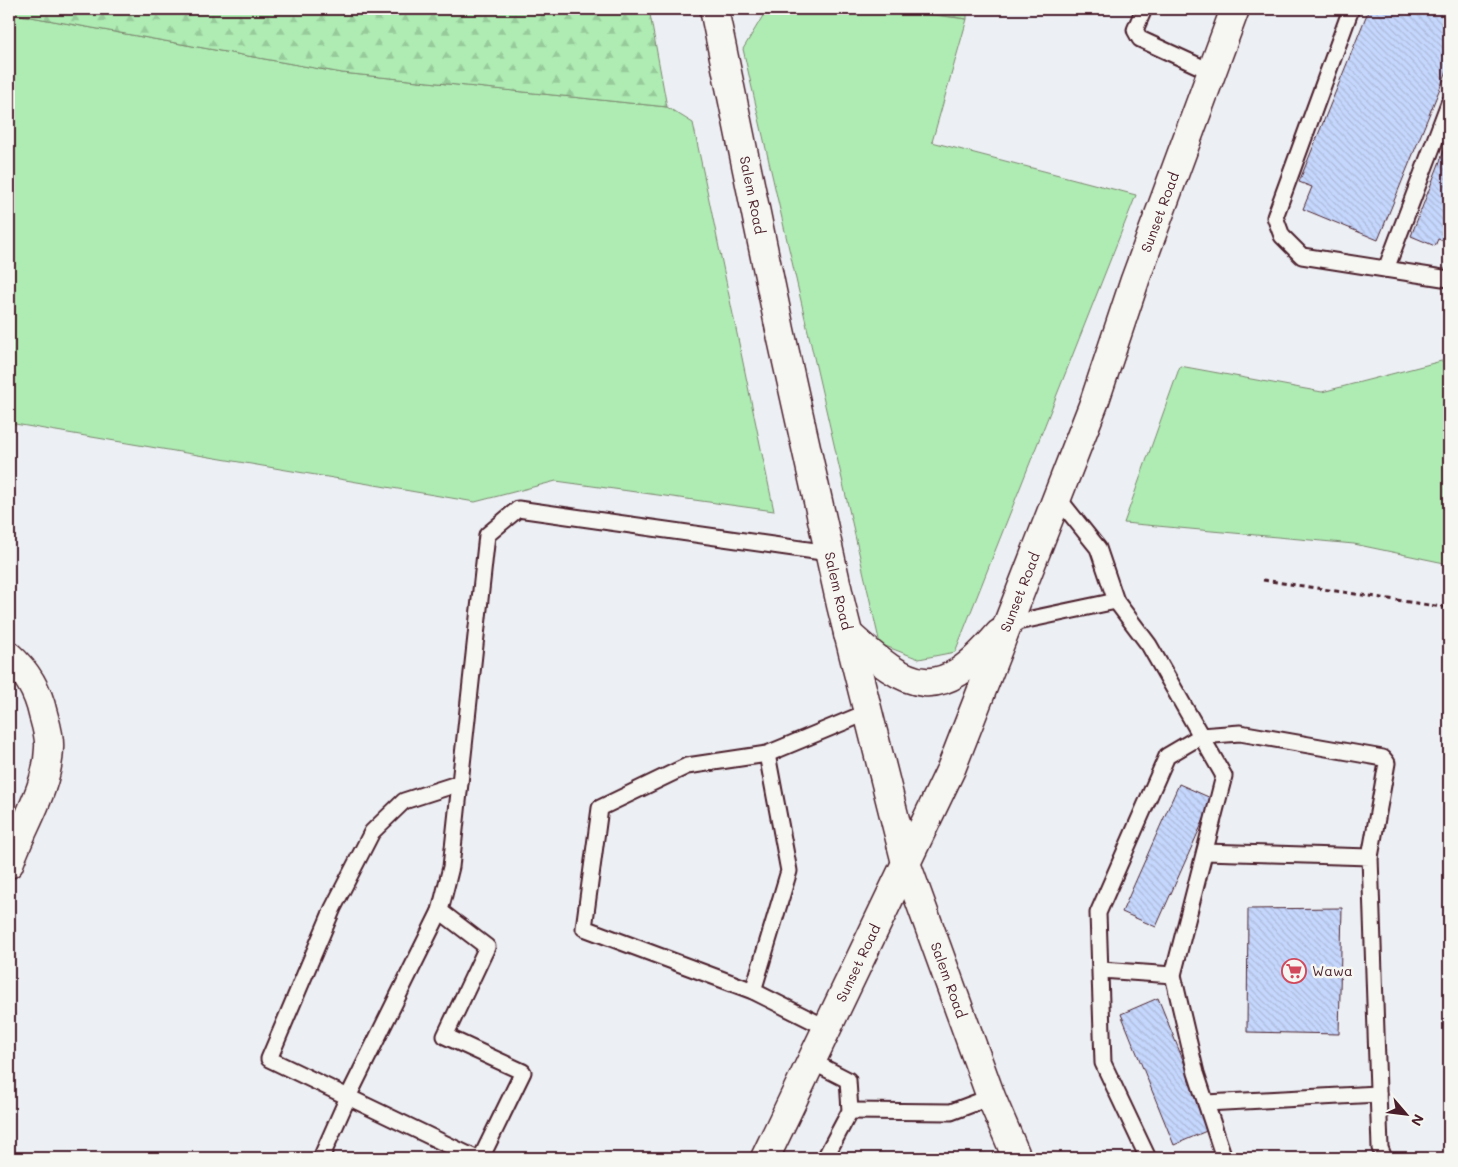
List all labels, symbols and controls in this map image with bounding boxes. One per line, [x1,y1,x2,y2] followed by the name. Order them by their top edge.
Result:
[735,154,770,236] street label: Salem Road
[1136,169,1183,255] street label: Sunset Road
[995,549,1044,635] street label: Sunset Road
[820,550,857,632] street label: Salem Road
[831,921,885,1005] street label: Sunset Road
[927,939,972,1021] street label: Salem Road
[1281,958,1307,984] supermarket icon: Wawa
[1312,961,1353,980] place label: Wawa
[1380,1090,1430,1140] north arrow
[1407,1111,1429,1129] text: N

